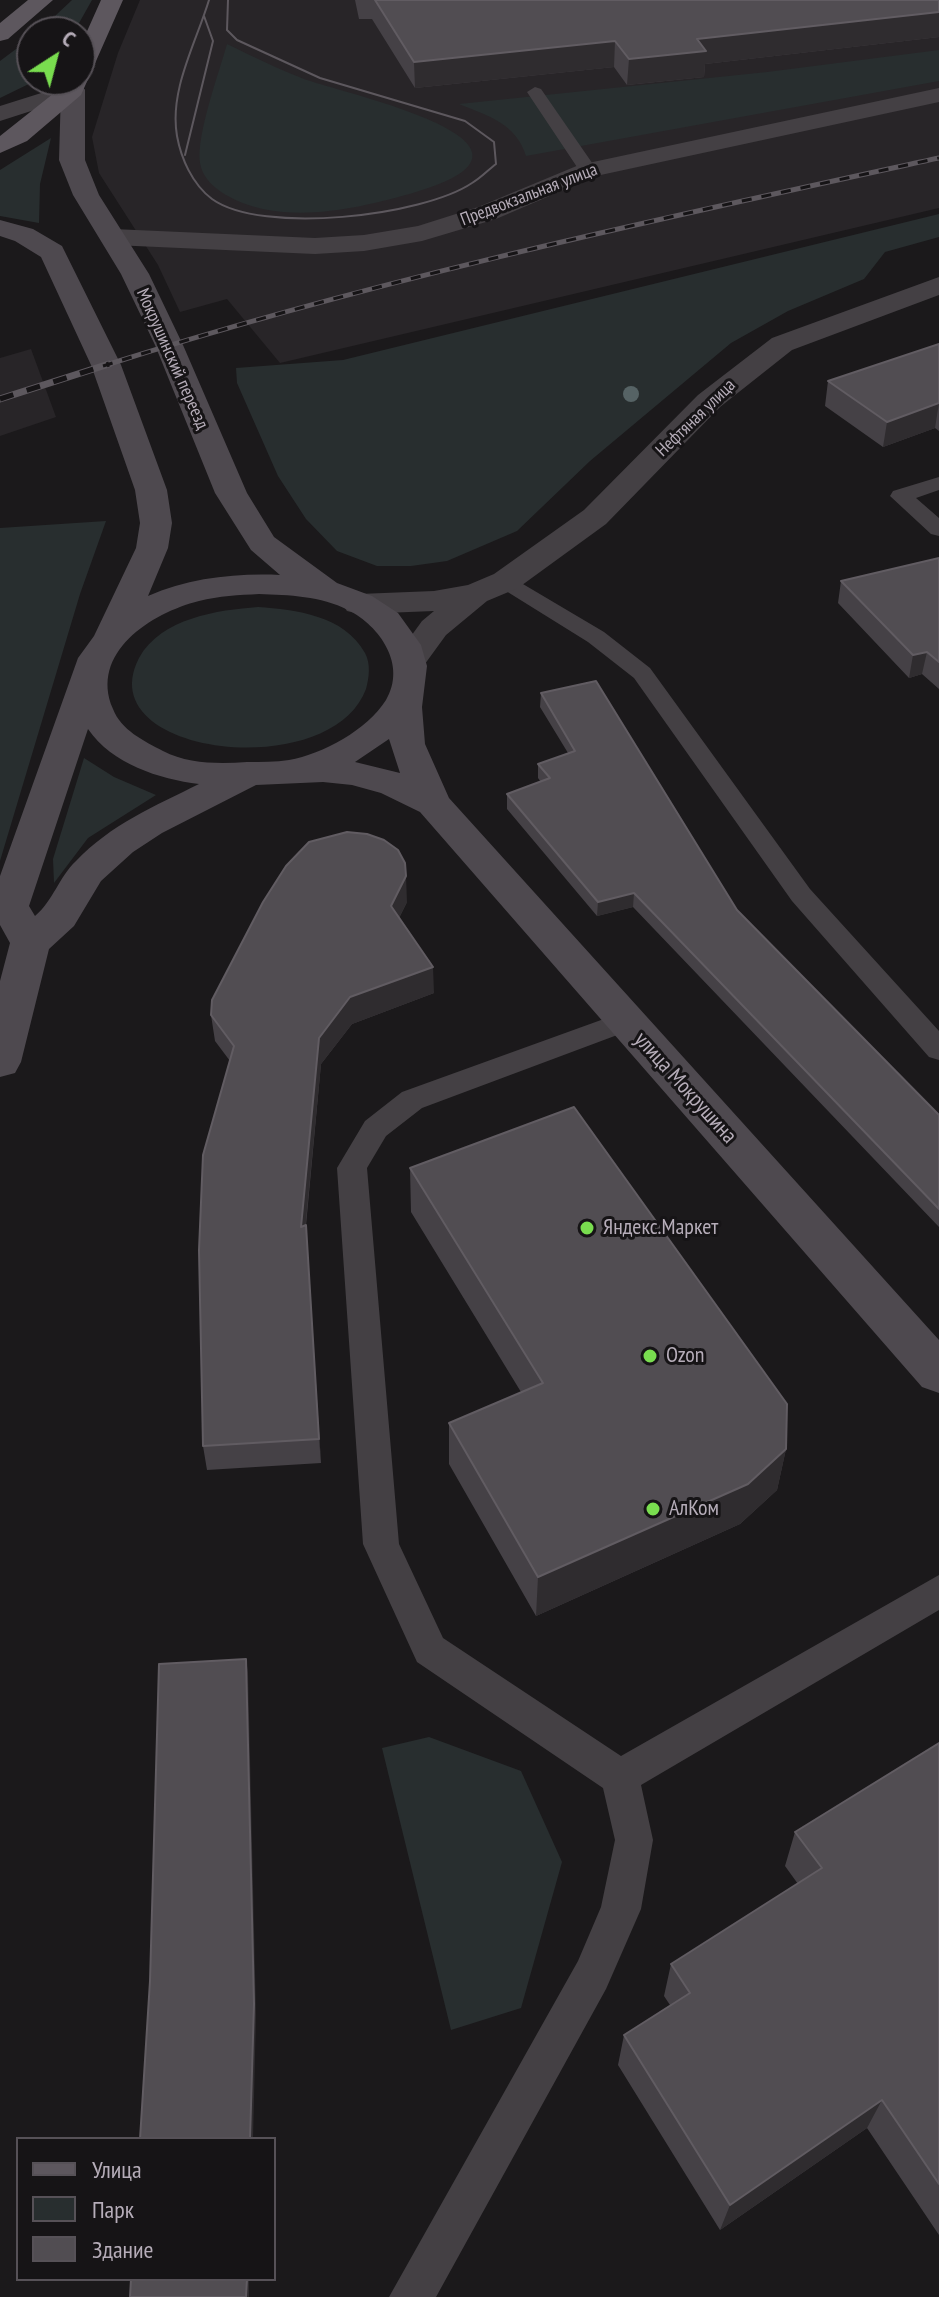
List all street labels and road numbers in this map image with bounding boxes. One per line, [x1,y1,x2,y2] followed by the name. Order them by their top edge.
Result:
[458,159,600,231] street label: Предвокзальная улица
[131,285,213,433] street label: Мокрушинский переезд
[652,375,740,461] street label: Нефтяная улица
[628,1027,742,1149] street label: улица Мокрушина

